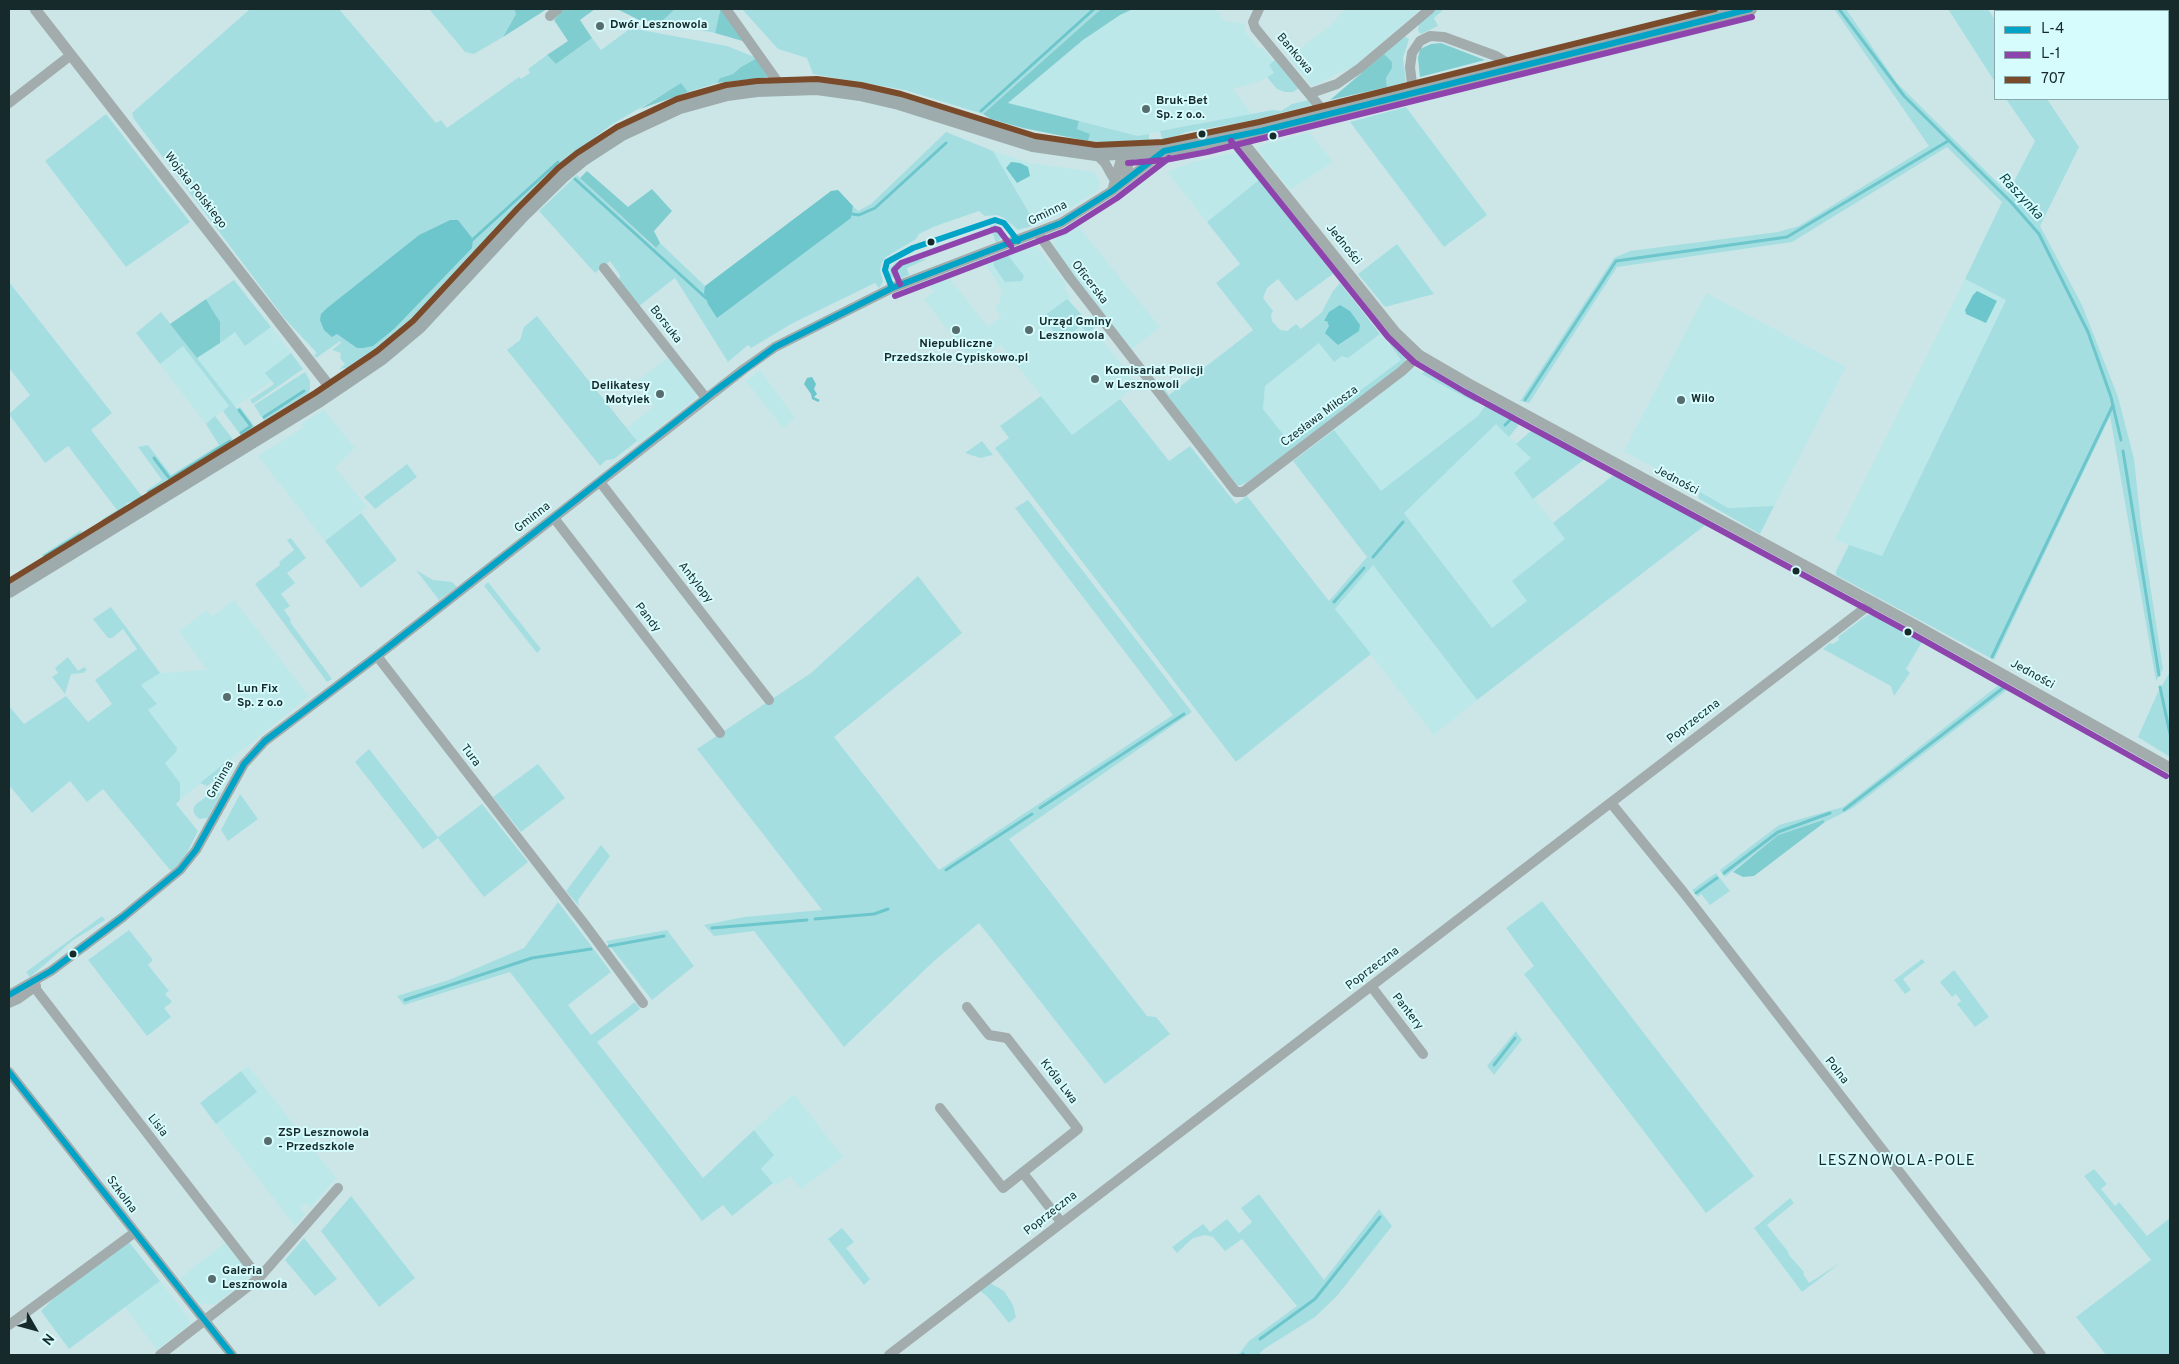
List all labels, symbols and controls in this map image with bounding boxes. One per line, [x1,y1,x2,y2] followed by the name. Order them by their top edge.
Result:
[1994,10,2169,100] legend
[610,19,707,33] place label: Dwór Lesznowola
[594,20,606,32] marker: Dwór Lesznowola
[2041,20,2064,39] text: L-4
[1273,31,1315,77] street label: Bankowa
[2041,45,2061,64] text: L-1
[2041,70,2065,89] text: 707
[1156,95,1208,123] place label: Bruk-Bet Sp. z o.o.
[1140,103,1152,115] marker: Bruk-Bet Sp. z o.o.
[1197,129,1207,139] unlabelled marker
[1268,131,1278,141] unlabelled marker
[161,150,229,232] street label: Wojska Polskiego
[1994,170,2046,224] water label: Raszynka
[1026,198,1070,230] street label: Gminna
[1322,222,1364,268] street label: Jedności
[926,237,936,247] unlabelled marker
[1068,258,1110,308] street label: Oficerska
[646,303,684,347] street label: Borsuka
[1039,316,1112,344] place label: Urząd Gminy Lesznowola
[950,324,962,336] marker: Niepubliczne Przedszkole Cypiskowo.pl
[1023,324,1035,336] marker: Urząd Gminy Lesznowola
[884,338,1028,366] place label: Niepubliczne Przedszkole Cypiskowo.pl
[1105,365,1203,393] place label: Komisariat Policji w Lesznowoli
[1089,373,1101,385] marker: Komisariat Policji w Lesznowoli
[591,380,650,408] place label: Delikatesy Motylek
[1279,383,1361,451] street label: Czesława Miłosza
[654,388,666,400] marker: Delikatesy Motylek
[1691,393,1715,407] place label: Wilo
[1675,394,1687,406] marker: Wilo
[1651,463,1701,499] street label: Jedności
[512,500,554,536] street label: Gminna
[674,560,716,606] street label: Antylopy
[1791,566,1801,576] unlabelled marker
[631,600,663,636] street label: Pandy
[1903,627,1913,637] unlabelled marker
[2007,657,2057,693] street label: Jedności
[237,683,283,711] place label: Lun Fix Sp. z o.o
[221,691,233,703] marker: Lun Fix Sp. z o.o
[1665,697,1723,747] street label: Poprzeczna
[457,742,483,770] street label: Tura
[204,758,238,802] street label: Gminna
[1343,944,1403,994] street label: Poprzeczna
[68,949,78,959] unlabelled marker
[1388,991,1426,1033] street label: Pantery
[1821,1055,1851,1087] street label: Polna
[1036,1057,1080,1107] street label: Króla Lwa
[144,1112,170,1140] street label: Lisia
[278,1127,369,1155] place label: ZSP Lesznowola - Przedszkole
[262,1135,274,1147] marker: ZSP Lesznowola - Przedszkole
[1816,1153,1978,1171] district label: LESZNOWOLA-POLE
[103,1174,139,1216] street label: Szkolna
[1022,1189,1080,1239] street label: Poprzeczna
[222,1265,287,1293] place label: Galeria Lesznowola
[206,1273,218,1285] marker: Galeria Lesznowola
[10,1304,60,1354] north arrow
[37,1329,57,1348] text: N

